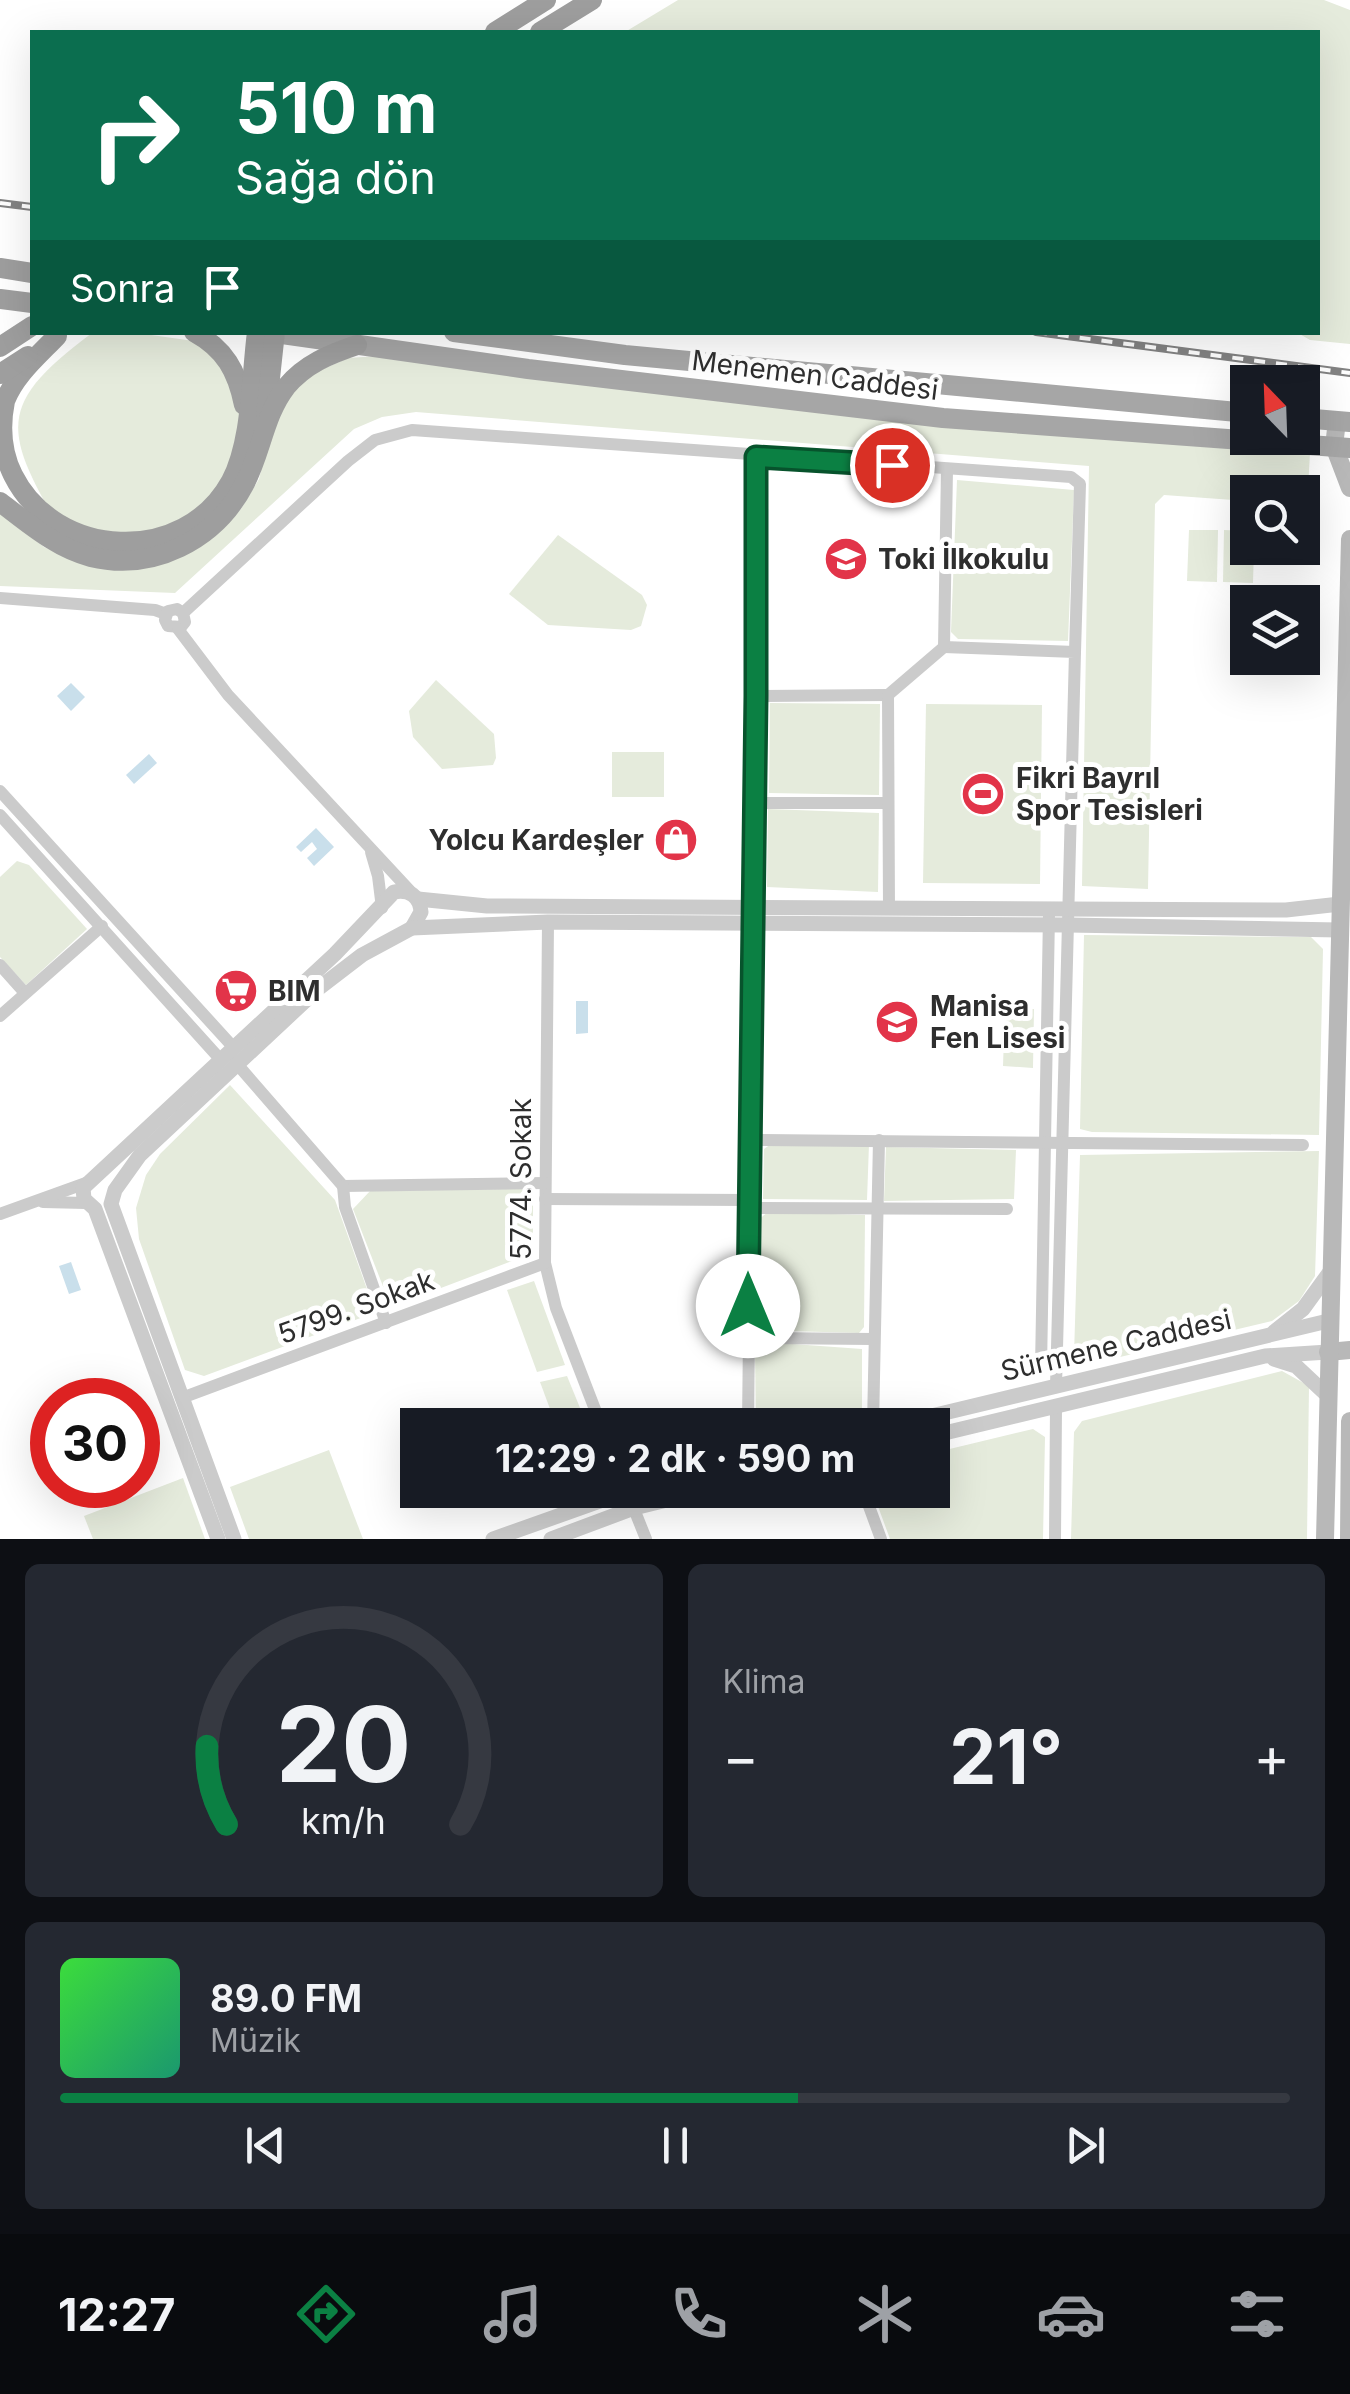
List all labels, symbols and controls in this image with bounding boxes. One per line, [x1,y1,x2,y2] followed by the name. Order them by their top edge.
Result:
[235,65,438,150] text: 510 m
[70,70,200,200] icon: right
[235,150,436,205] text: Sağa dön
[195,260,250,315] icon: arrive
[70,265,175,311] text: Sonra
[690,343,940,407] street label: Menemen Caddesi
[1230,365,1320,455] north arrow
[1230,365,1320,675] map controls
[850,423,935,508] pin
[865,438,920,493] icon: arrive
[1230,475,1320,565] button: search
[823,536,869,582] school or university icon: Toki İlkokulu
[878,541,1049,576] place label: Toki İlkokulu
[1230,585,1320,675] button: layers
[1016,761,1203,827] place label: Fikri Bayrıl Spor Tesisleri
[960,771,1006,817] sports icon: Fikri Bayrıl Spor Tesisleri
[653,817,699,863] shop icon: Yolcu Kardeşler
[429,823,644,857] place label: Yolcu Kardeşler
[213,968,259,1014] supermarket icon: BIM
[268,974,320,1008] place label: BIM
[930,989,1065,1055] place label: Manisa Fen Lisesi
[874,999,920,1045] school or university icon: Manisa Fen Lisesi
[504,1098,538,1260] street label: 5774. Sokak
[696,1254,800,1358] position arrow
[273,1263,439,1351] street label: 5799. Sokak
[997,1302,1235,1388] street label: Sürmene Caddesi
[30,1378,160,1508] speed limit sign: 30
[495,1435,855,1481] text: 12:29 · 2 dk · 590 m
[723,1662,806,1701] text: Klima
[276,1681,412,1807] text: 20
[949,1711,1063,1802] text: 21°
[723,1724,759,1790] text: −
[1254,1724,1290,1790] text: +
[301,1799,386,1843] text: km/h
[210,1975,362,2021] text: 89.0 FM
[210,2021,301,2060] text: Müzik
[238,2118,293,2173] icon: previous
[648,2118,703,2173] icon: pause
[1058,2118,1113,2173] icon: next
[291,2279,361,2349] icon: directions
[478,2279,548,2349] icon: music
[664,2279,734,2349] icon: phone
[850,2279,920,2349] icon: climate
[1036,2279,1106,2349] icon: car
[1222,2279,1292,2349] icon: filters
[58,2287,175,2342] text: 12:27

